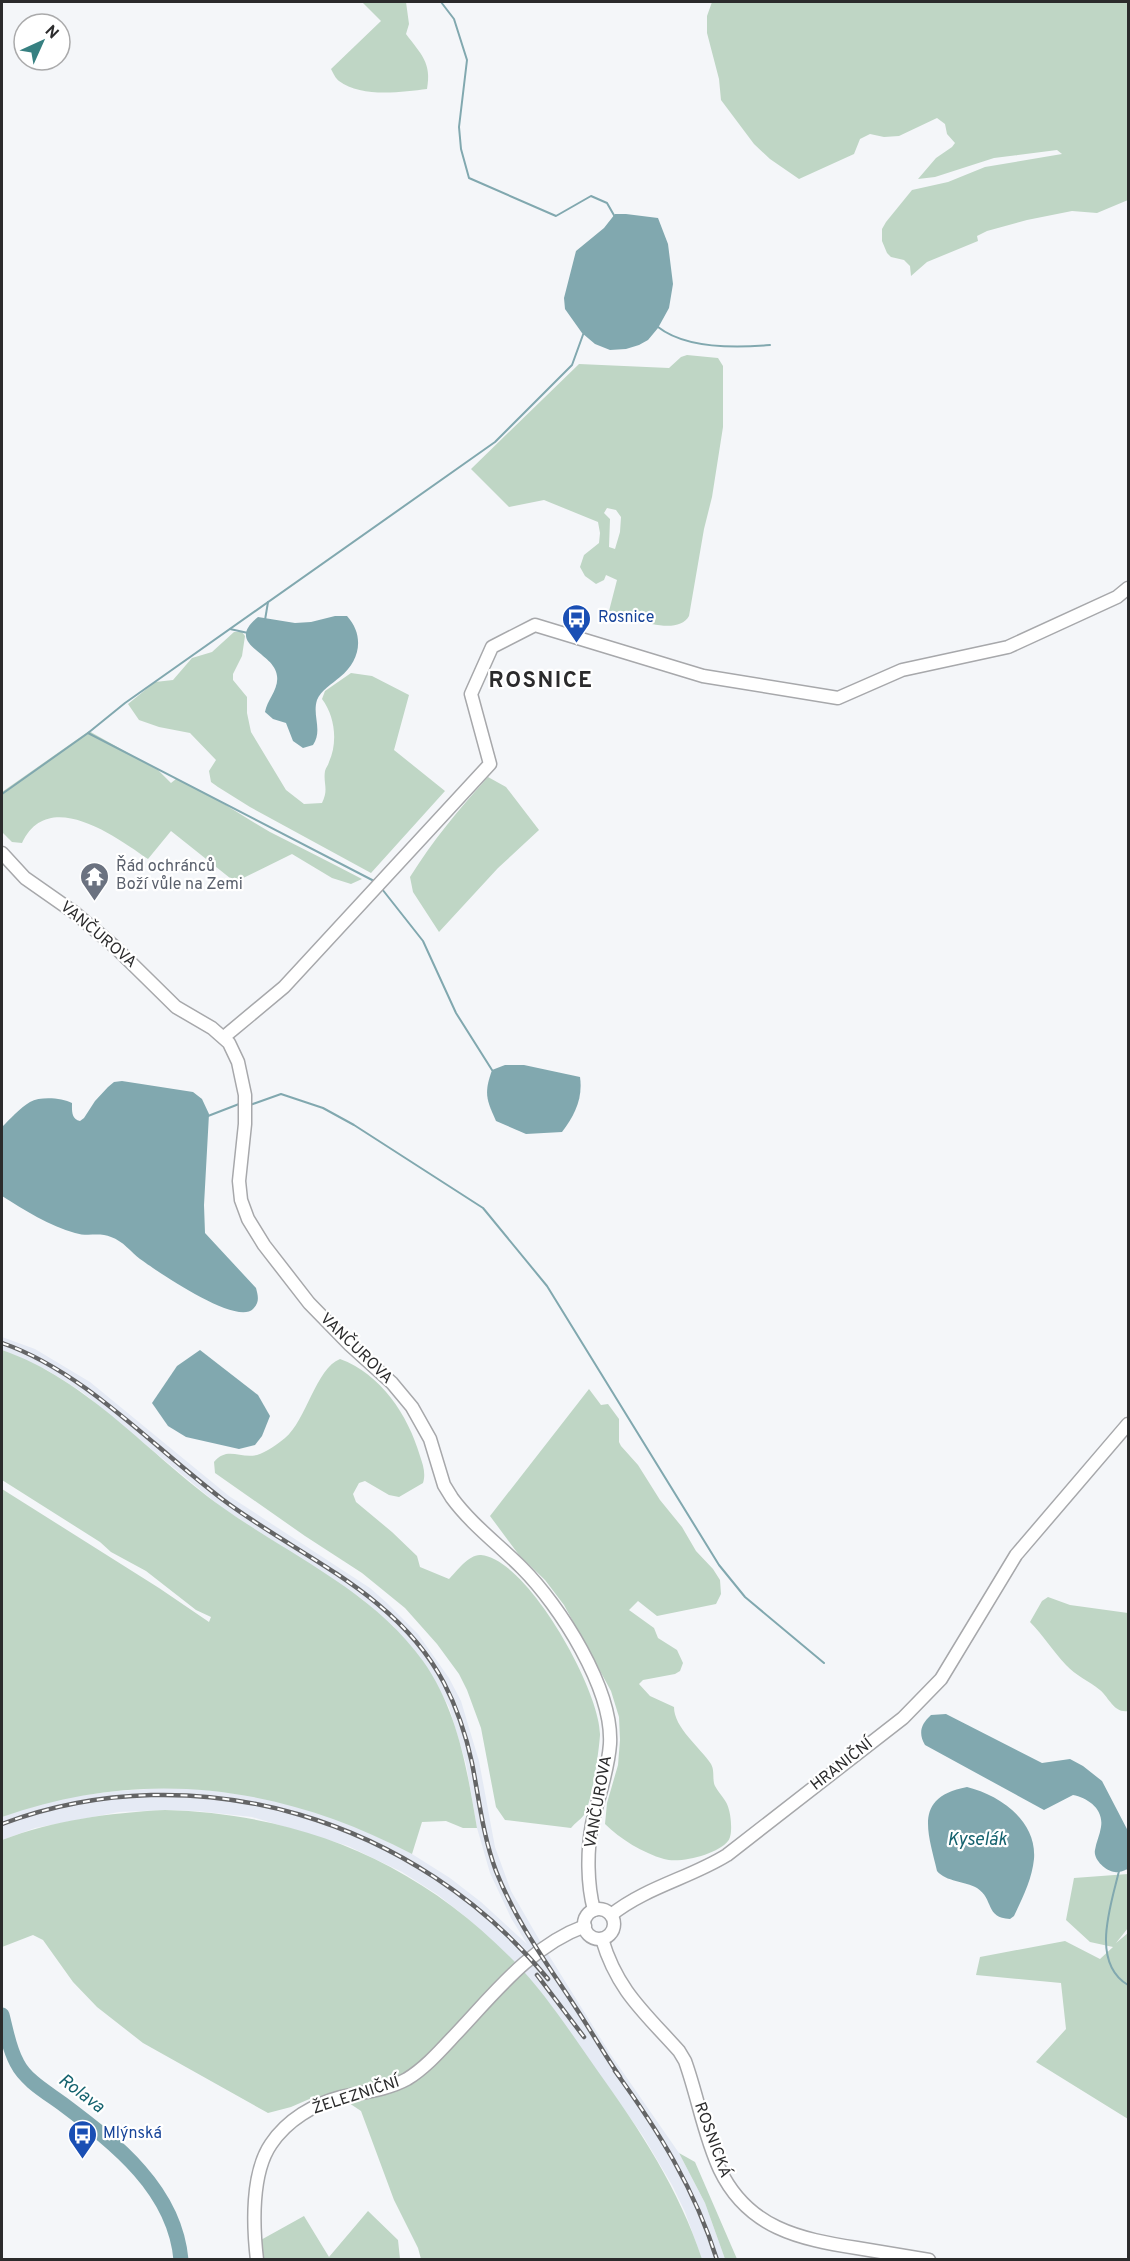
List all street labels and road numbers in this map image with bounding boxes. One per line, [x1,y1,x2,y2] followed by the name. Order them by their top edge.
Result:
[56,896,142,973] street label: VANČUROVA
[315,1308,398,1389] street label: VANČUROVA
[806,1732,878,1796] street label: HRANIČNÍ
[579,1754,617,1850] street label: VANČUROVA
[309,2070,404,2120] street label: ŽELEZNIČNÍ
[689,2099,737,2181] street label: ROSNICKÁ

